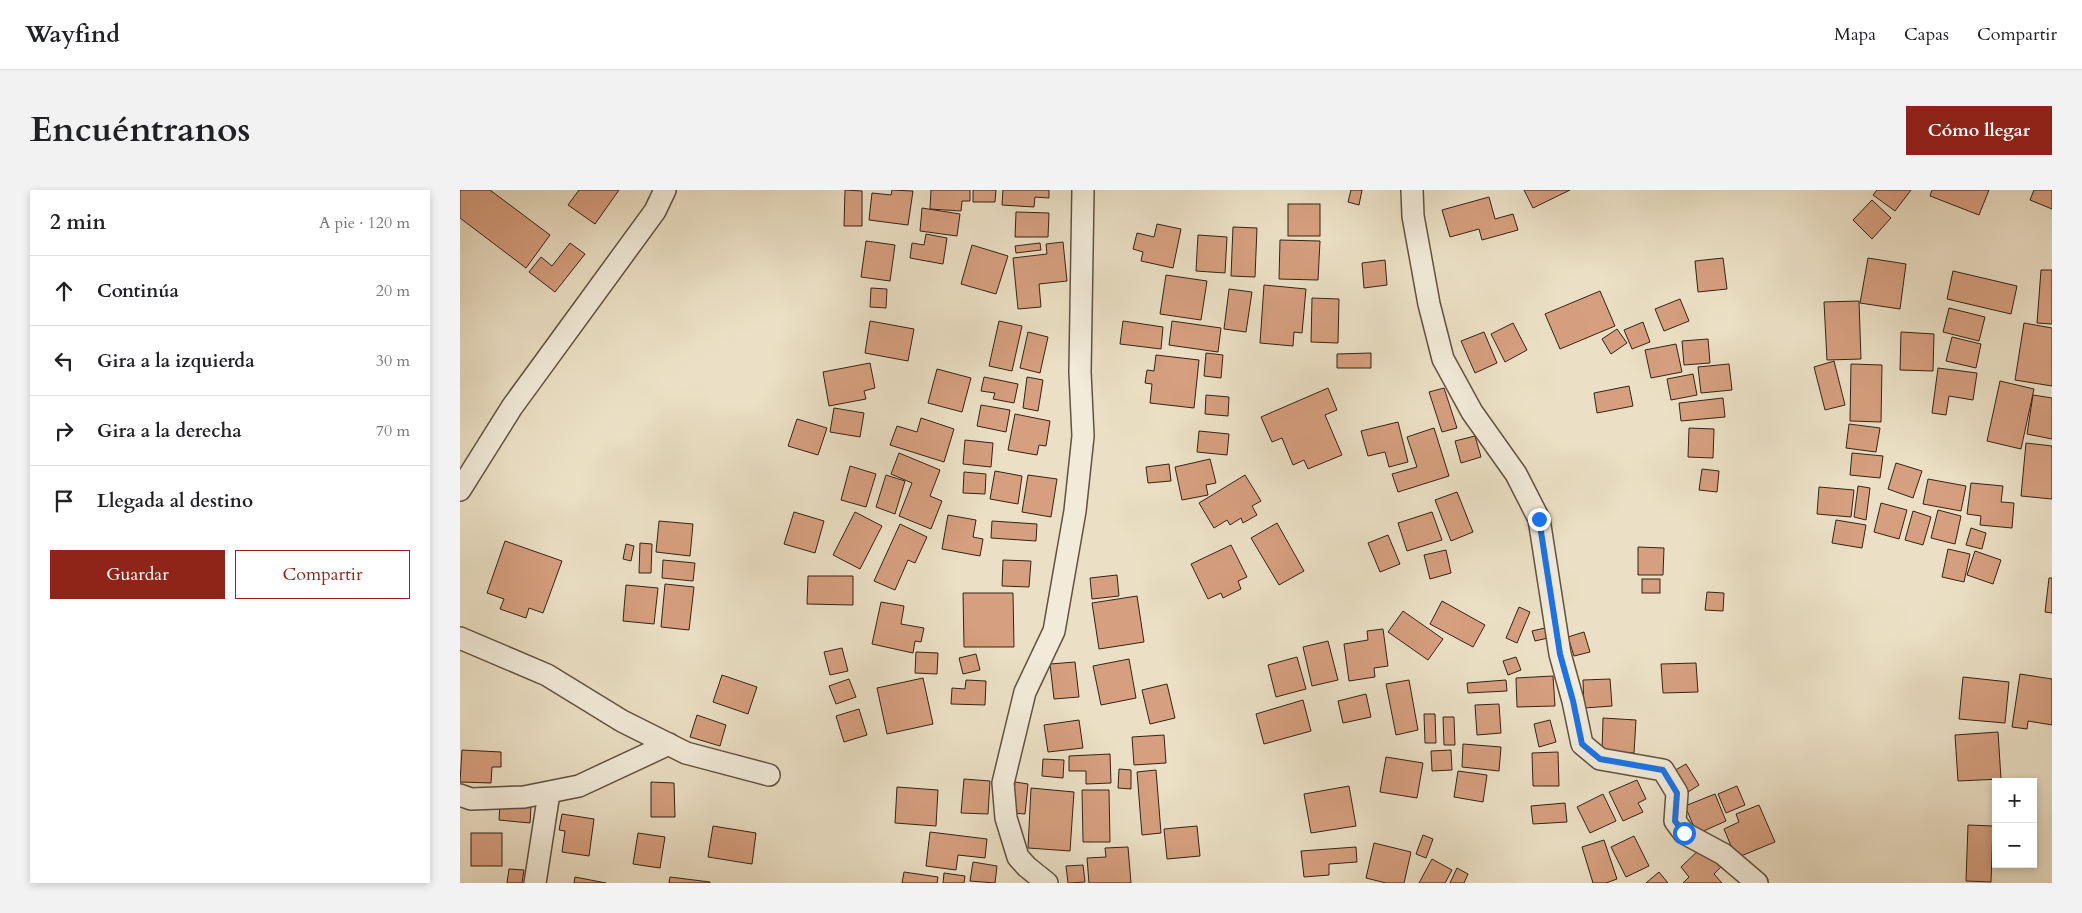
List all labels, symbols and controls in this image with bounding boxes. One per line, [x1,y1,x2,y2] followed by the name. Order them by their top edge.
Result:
[25,18,120,51] text: Wayfind
[1834,22,1876,47] text: Mapa
[1904,22,1949,47] text: Capas
[1977,22,2057,47] text: Compartir
[30,106,251,154] text: Encuéntranos
[1906,106,2052,155] button: Cómo llegar
[50,208,106,237] text: 2 min
[319,212,410,234] text: A pie · 120 m
[50,277,78,305] icon: ahead
[97,278,179,304] text: Continúa
[376,280,410,302] text: 20 m
[50,347,78,375] icon: left
[97,348,255,374] text: Gira a la izquierda
[376,350,410,372] text: 30 m
[50,417,78,445] icon: right
[97,418,242,444] text: Gira a la derecha
[376,420,410,442] text: 70 m
[50,487,78,515] icon: arrive
[97,488,253,514] text: Llegada al destino
[1528,508,1551,531] route end
[50,550,225,599] button: Guardar
[235,550,410,599] button: Compartir
[1992,778,2037,868] map controls
[1992,778,2037,823] button: +
[1673,822,1696,845] route start
[1992,823,2037,868] button: −

